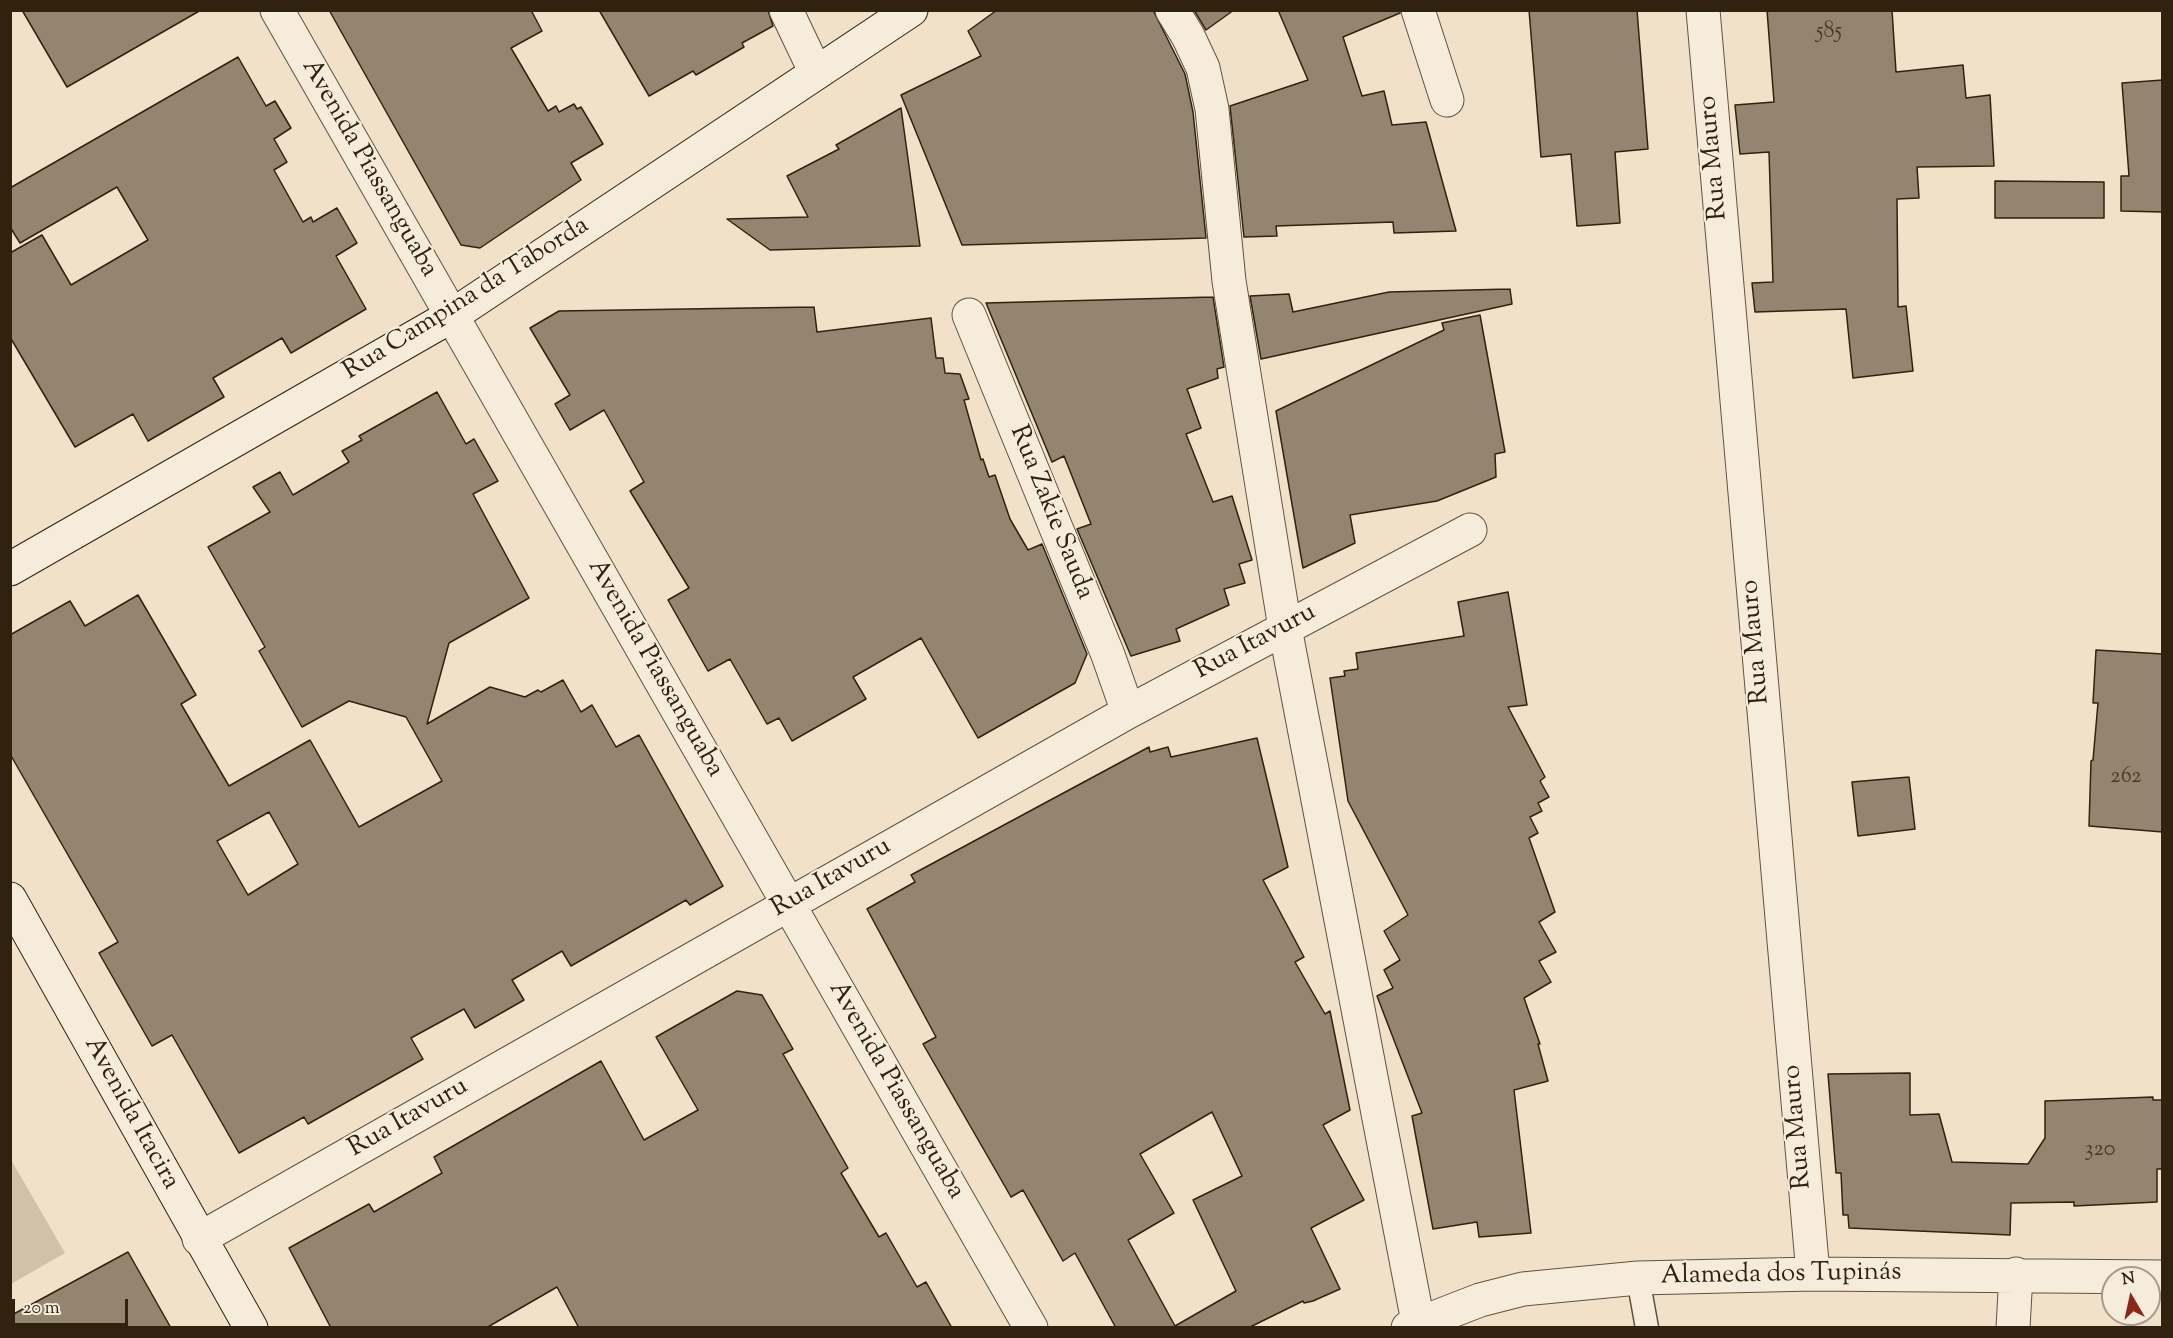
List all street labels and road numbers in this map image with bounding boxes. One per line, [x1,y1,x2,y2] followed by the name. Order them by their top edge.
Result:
[293,55,443,283] street label: Avenida Piassanguaba
[1694,94,1736,222] street label: Rua Mauro
[338,212,596,388] street label: Rua Campina da Taborda
[1001,421,1099,605] street label: Rua Zakie Sauda
[579,555,729,783] street label: Avenida Piassanguaba
[1736,578,1778,706] street label: Rua Mauro
[1190,598,1322,688] street label: Rua Itavuru
[767,832,897,926] street label: Rua Itavuru
[820,977,970,1205] street label: Avenida Piassanguaba
[75,1032,185,1196] street label: Avenida Itacira
[1778,1063,1820,1191] street label: Rua Mauro
[344,1072,474,1166] street label: Rua Itavuru
[1660,1258,1902,1294] street label: Alameda dos Tupinás

